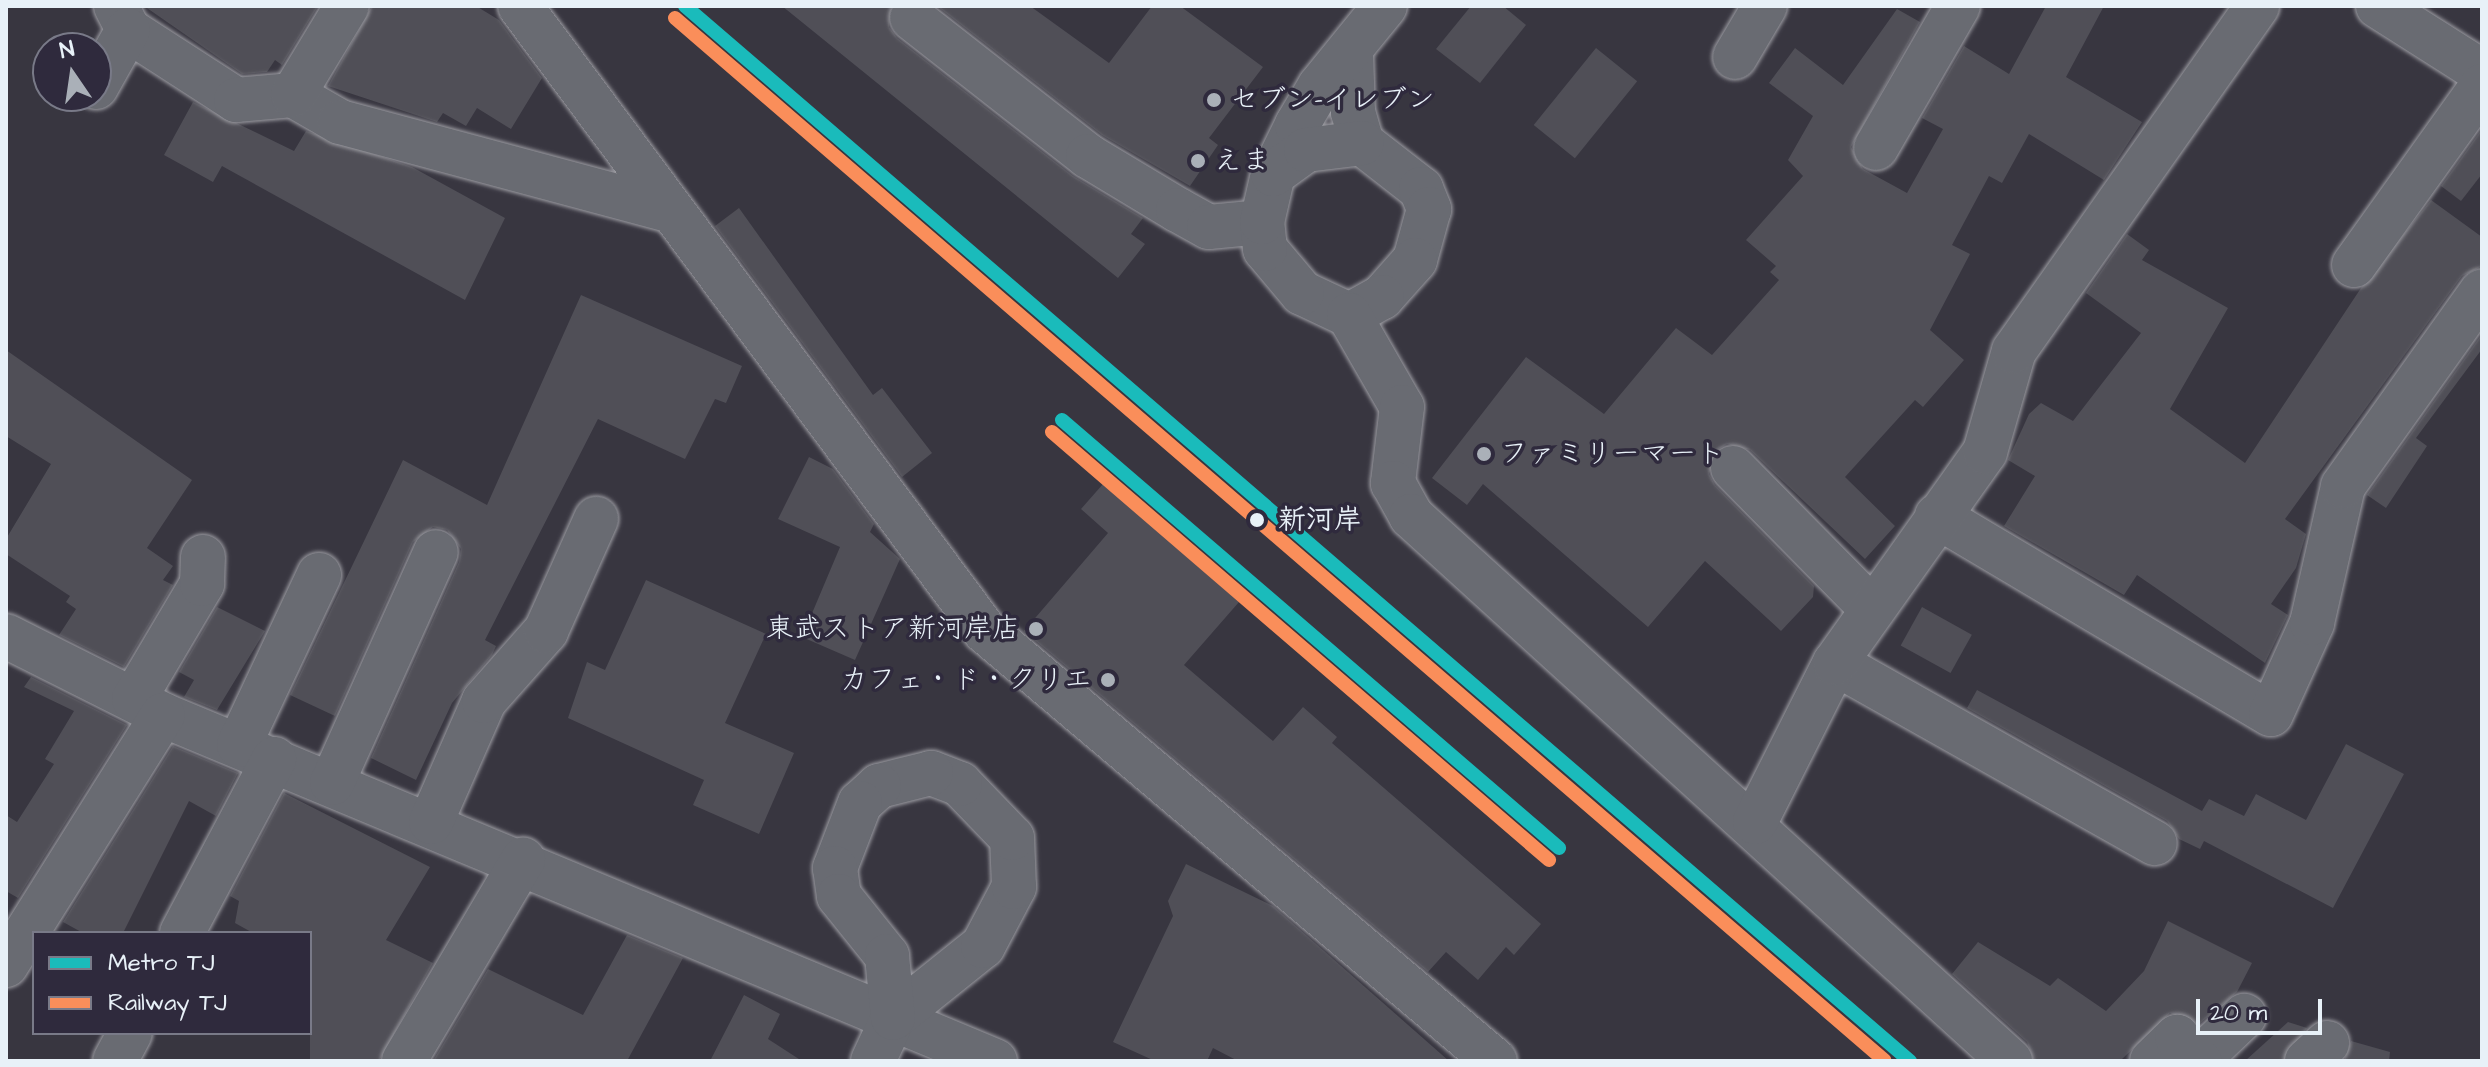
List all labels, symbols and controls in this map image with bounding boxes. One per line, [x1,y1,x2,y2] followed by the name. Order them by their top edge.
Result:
[32,32,112,112] north arrow
[57,33,77,67] text: N
[1230,83,1435,117] place label: セブン-イレブン
[1205,91,1223,109] marker: セブン-イレブン
[1214,144,1270,178] place label: えま
[1189,152,1207,170] marker: えま
[1500,437,1724,471] place label: ファミリーマート
[1475,445,1493,463] marker: ファミリーマート
[1278,503,1362,537] place label: 新河岸
[1243,506,1271,534] marker: 新河岸
[768,612,1020,646] place label: 東武ストア新河岸店
[1027,620,1045,638] marker: 東武ストア新河岸店
[840,663,1092,697] place label: カフェ・ド・クリエ
[1099,671,1117,689] marker: カフェ・ド・クリエ
[32,931,312,1035] legend
[108,946,215,980] text: Metro TJ
[2200,983,2326,1033] scale bar
[108,986,227,1020] text: Railway TJ
[2210,996,2267,1030] text: 20 m

